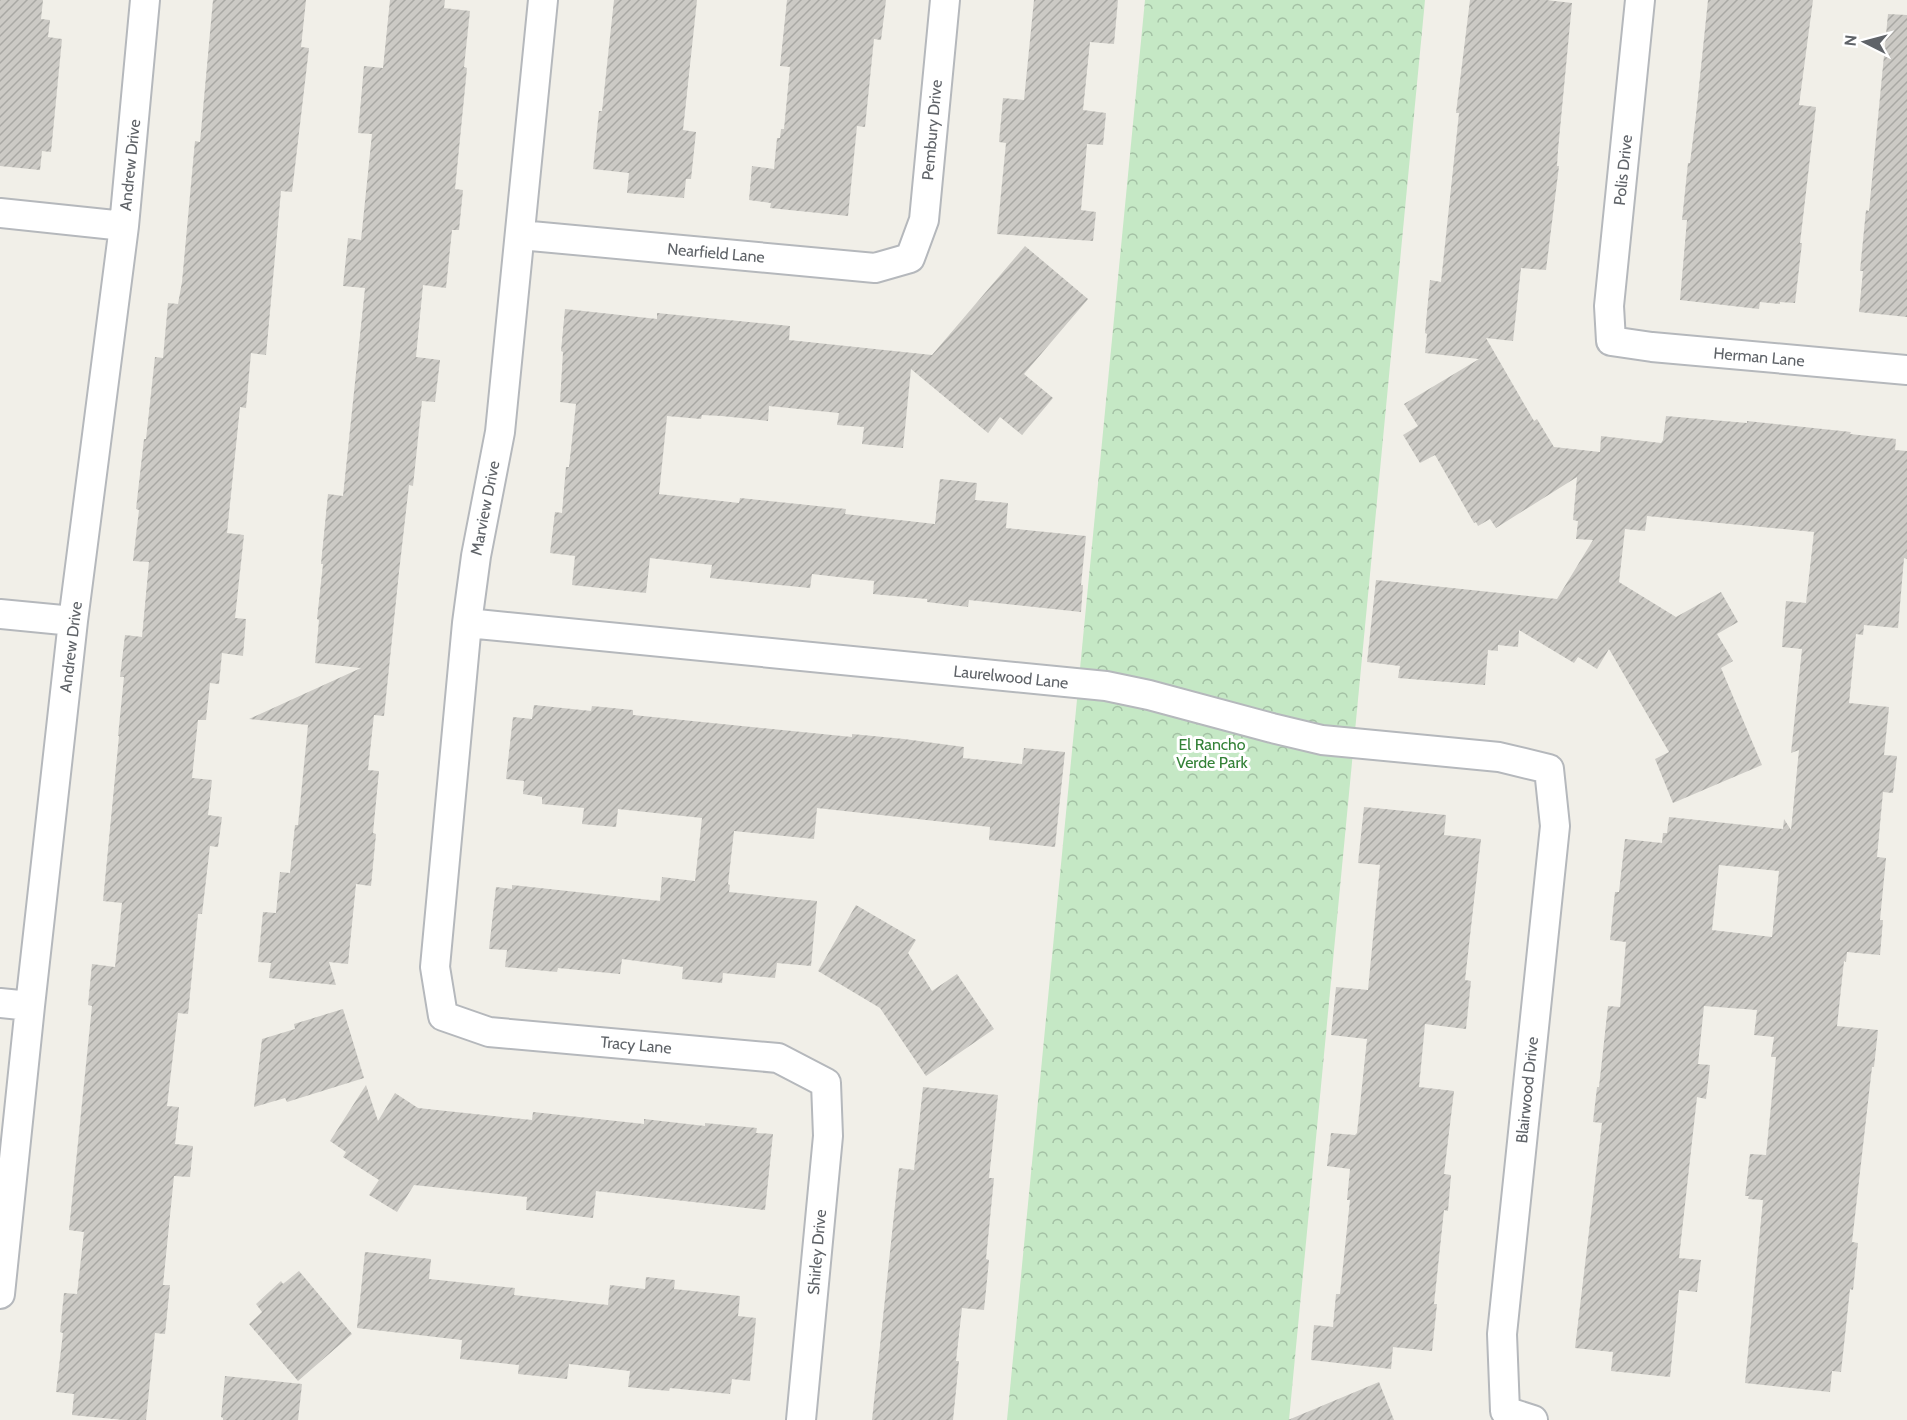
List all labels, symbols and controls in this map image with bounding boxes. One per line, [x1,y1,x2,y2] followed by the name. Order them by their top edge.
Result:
[1835,12,1895,72] north arrow
[1841,34,1861,47] text: N
[918,79,946,181] street label: Pembury Drive
[116,118,144,212] street label: Andrew Drive
[1610,134,1636,206] street label: Polis Drive
[666,239,766,267] street label: Nearfield Lane
[1713,344,1805,370] street label: Herman Lane
[466,459,504,557] street label: Marview Drive
[56,600,86,694] street label: Andrew Drive
[953,662,1069,692] street label: Laurelwood Lane
[1176,735,1249,772] park label: El Rancho Verde Park
[600,1032,672,1058] street label: Tracy Lane
[1512,1036,1542,1144] street label: Blairwood Drive
[804,1208,830,1296] street label: Shirley Drive

